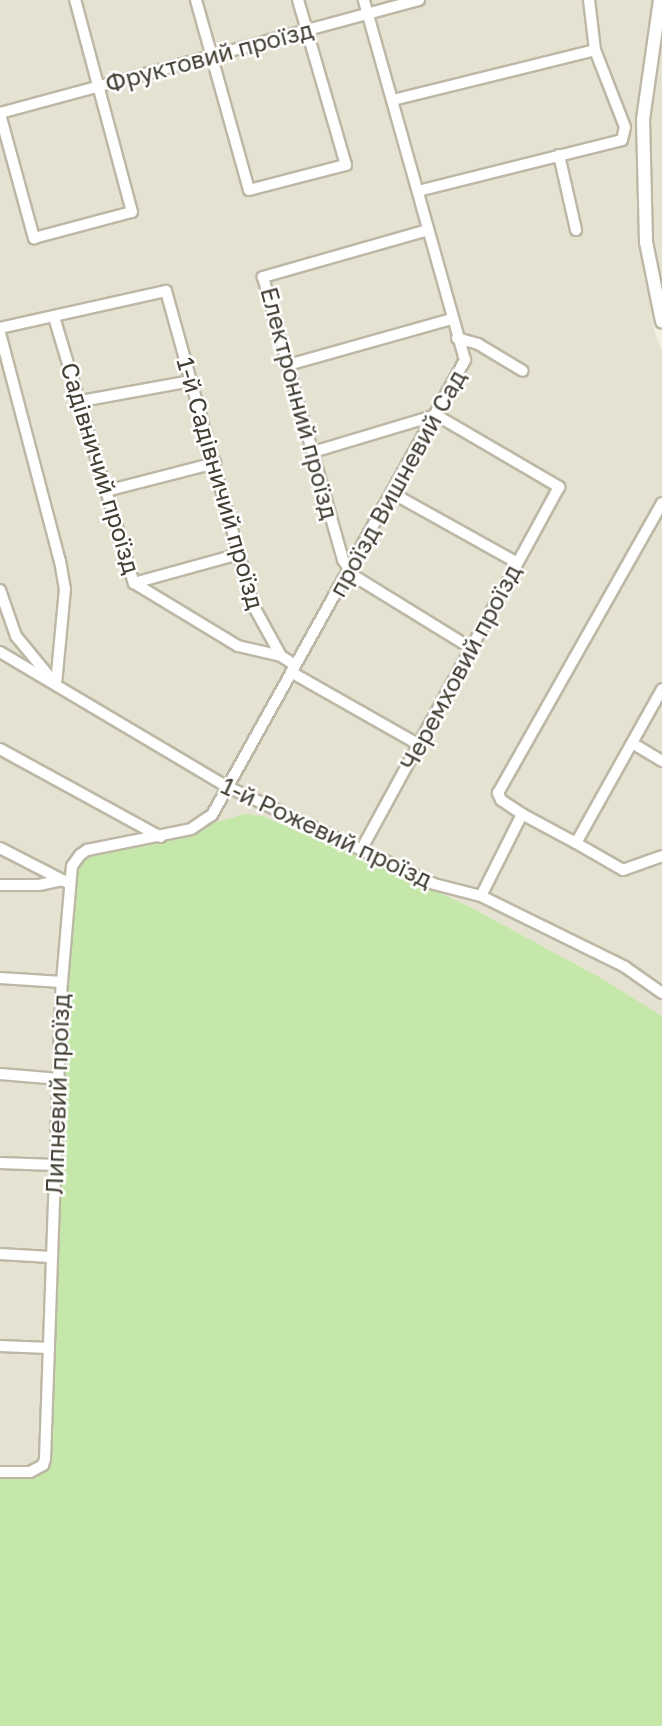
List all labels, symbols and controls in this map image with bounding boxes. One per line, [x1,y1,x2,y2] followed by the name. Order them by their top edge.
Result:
[102,14,316,98] street label: Фруктовий проїзд
[255,284,345,522] street label: Електронний проїзд
[171,354,271,612] street label: 1-й Садівничий проїзд
[55,359,147,577] street label: Садівничий проїзд
[323,364,471,602] street label: проїзд Вишневий Сад
[394,559,526,775] street label: Черемховий проїзд
[217,770,437,894] street label: 1-й Рожевий проїзд
[39,993,75,1195] street label: Липневий проїзд

